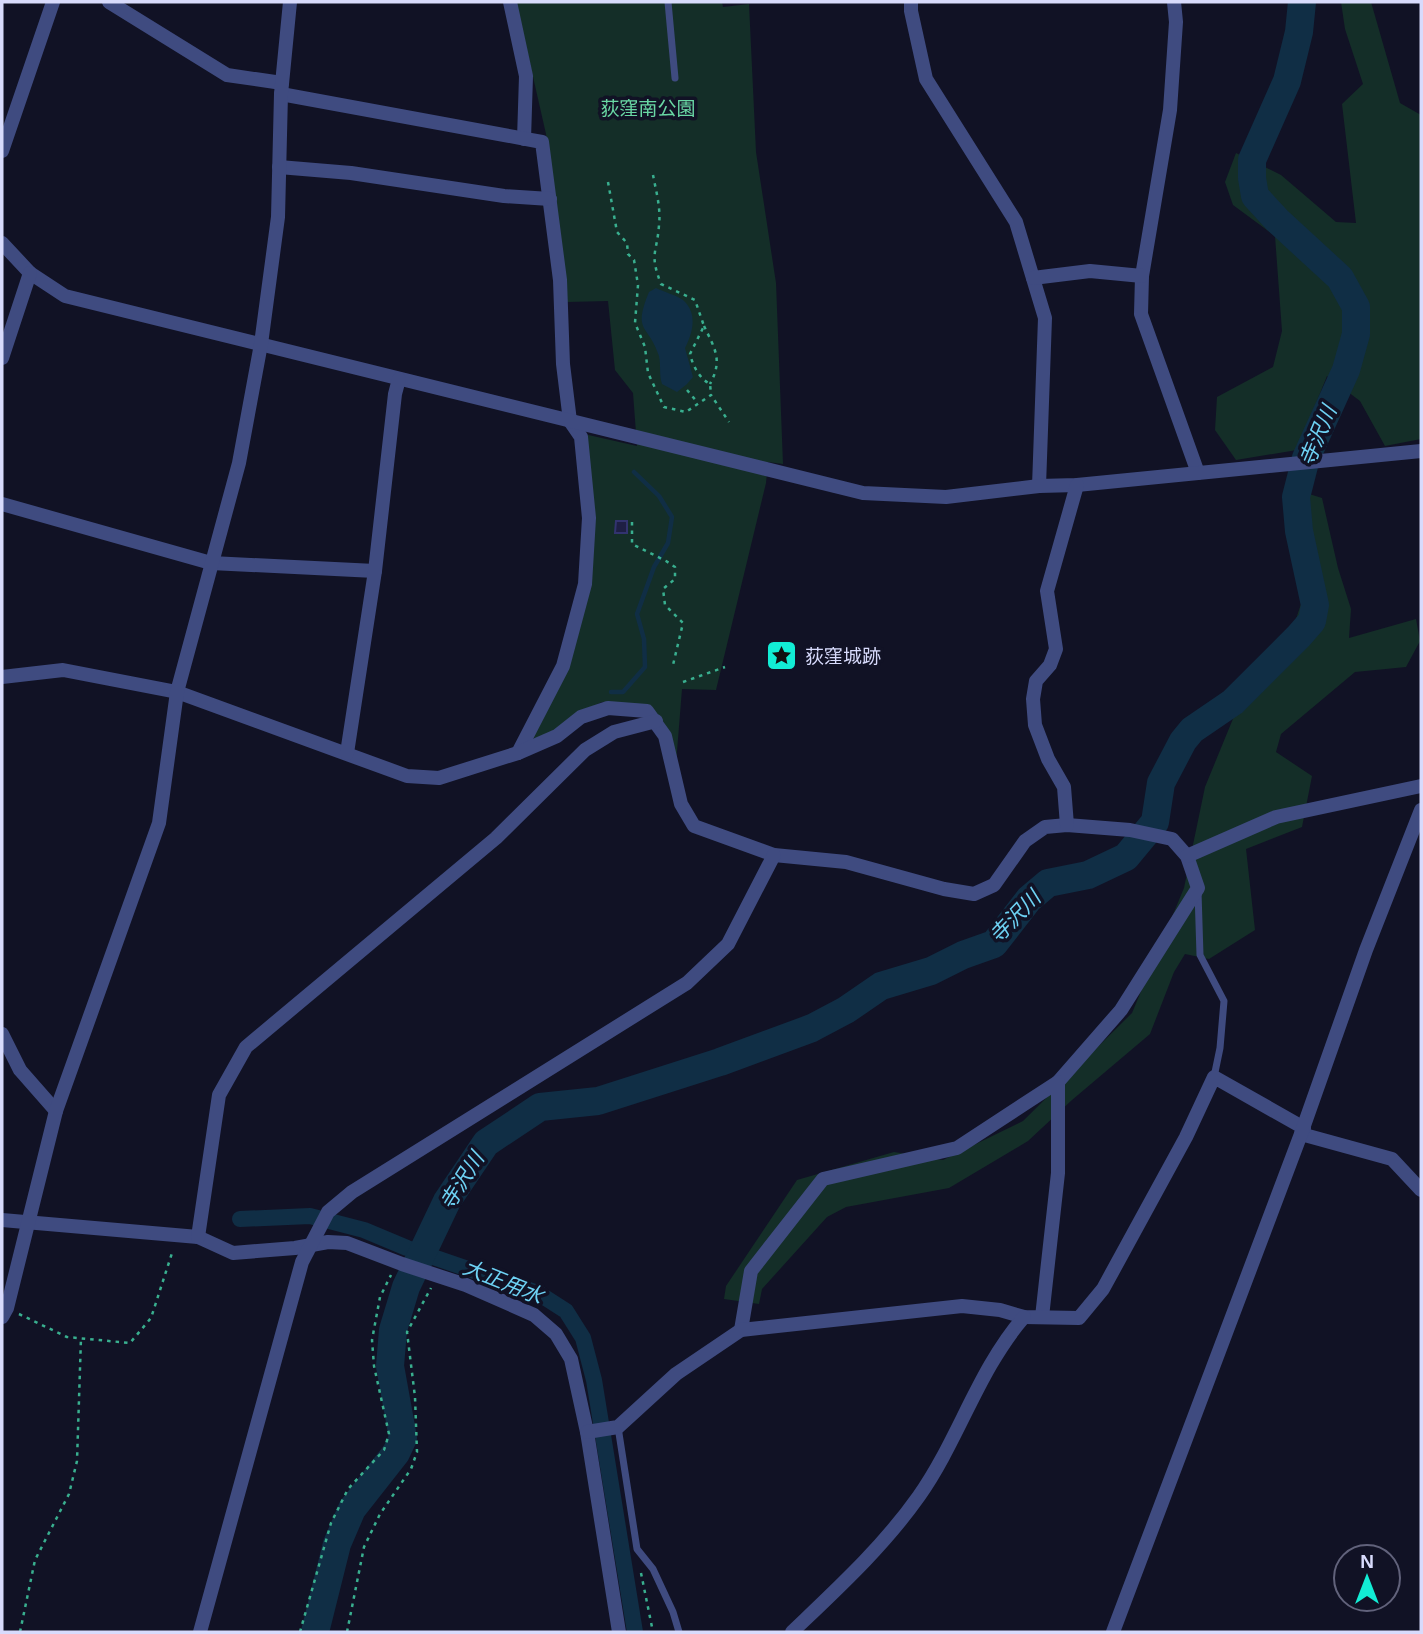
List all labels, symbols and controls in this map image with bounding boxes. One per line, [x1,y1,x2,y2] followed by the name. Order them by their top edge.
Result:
[600,98,696,119] park label: 荻窪南公園
[1295,400,1341,469] water label: 寺沢川
[765,639,799,673] place icon: 荻窪城跡
[805,646,881,667] place label: 荻窪城跡
[984,885,1046,947] water label: 寺沢川
[435,1146,489,1214] water label: 寺沢川
[460,1255,548,1309] water label: 大正用水
[1332,1543,1402,1613] north arrow
[1360,1551,1374,1572] text: N

